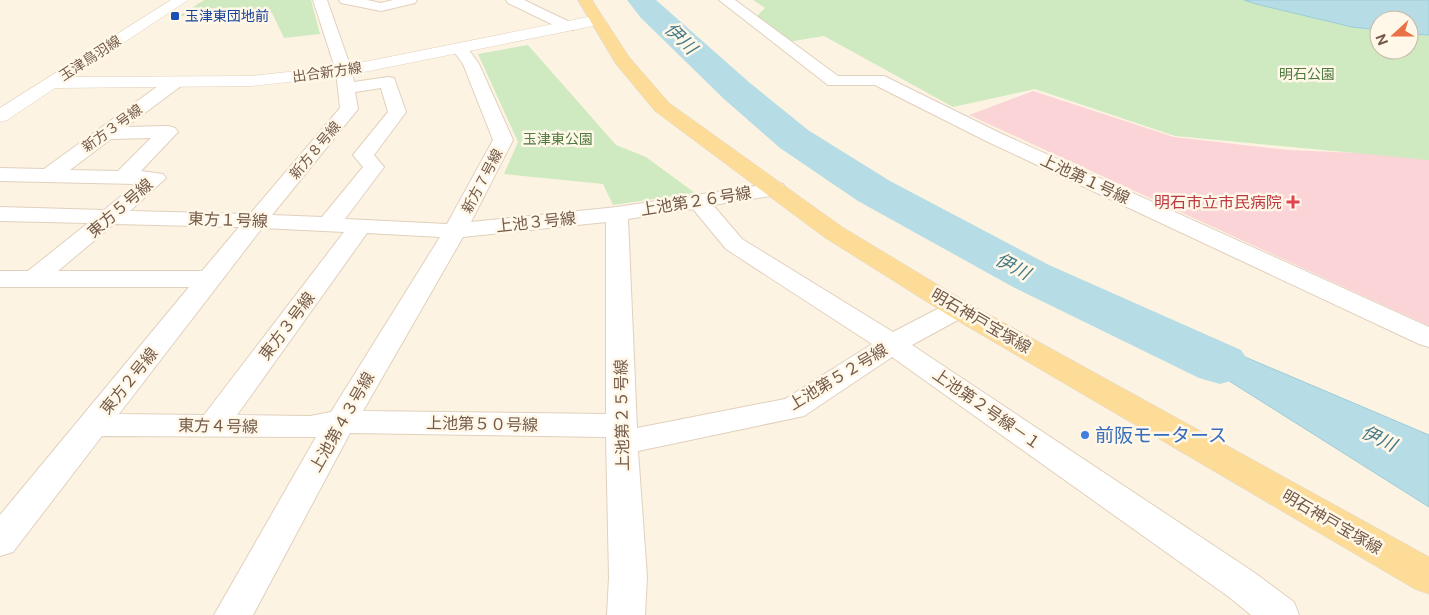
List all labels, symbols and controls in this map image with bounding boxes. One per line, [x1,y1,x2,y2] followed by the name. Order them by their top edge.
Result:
[185,8,269,24] place label: 玉津東団地前
[169,10,181,22] marker: 玉津東団地前
[1369,10,1419,60] north arrow
[661,18,703,59] water label: 伊川
[56,32,124,84] street label: 玉津鳥羽線
[1372,32,1391,48] text: N
[291,59,363,85] street label: 出合新方線
[1279,66,1335,82] park label: 明石公園
[79,101,145,155] street label: 新方３号線
[286,118,344,182] street label: 新方８号線
[523,131,593,147] park label: 玉津東公園
[459,146,505,216] street label: 新方７号線
[1037,150,1133,208] street label: 上池第１号線
[84,175,156,241] street label: 東方５号線
[639,183,753,219] street label: 上池第２６号線
[1154,193,1282,212] place label: 明石市立市民病院
[1286,195,1300,209] marker: 明石市立市民病院
[495,208,577,236] street label: 上池３号線
[188,209,268,231] street label: 東方１号線
[992,248,1036,285] water label: 伊川
[928,285,1034,357] street label: 明石神戸宝塚線
[255,288,319,364] street label: 東方３号線
[785,340,891,414] street label: 上池第５２号線
[96,344,162,418] street label: 東方２号線
[612,359,632,471] street label: 上池第２５号線
[929,365,1045,453] street label: 上池第２号線－１
[306,369,378,475] street label: 上池第４３号線
[426,414,538,434] street label: 上池第５０号線
[178,416,258,436] street label: 東方４号線
[1358,421,1402,456] water label: 伊川
[1095,424,1227,446] place label: 前阪モータース
[1079,429,1091,441] marker: 前阪モータース
[1279,486,1385,558] street label: 明石神戸宝塚線

